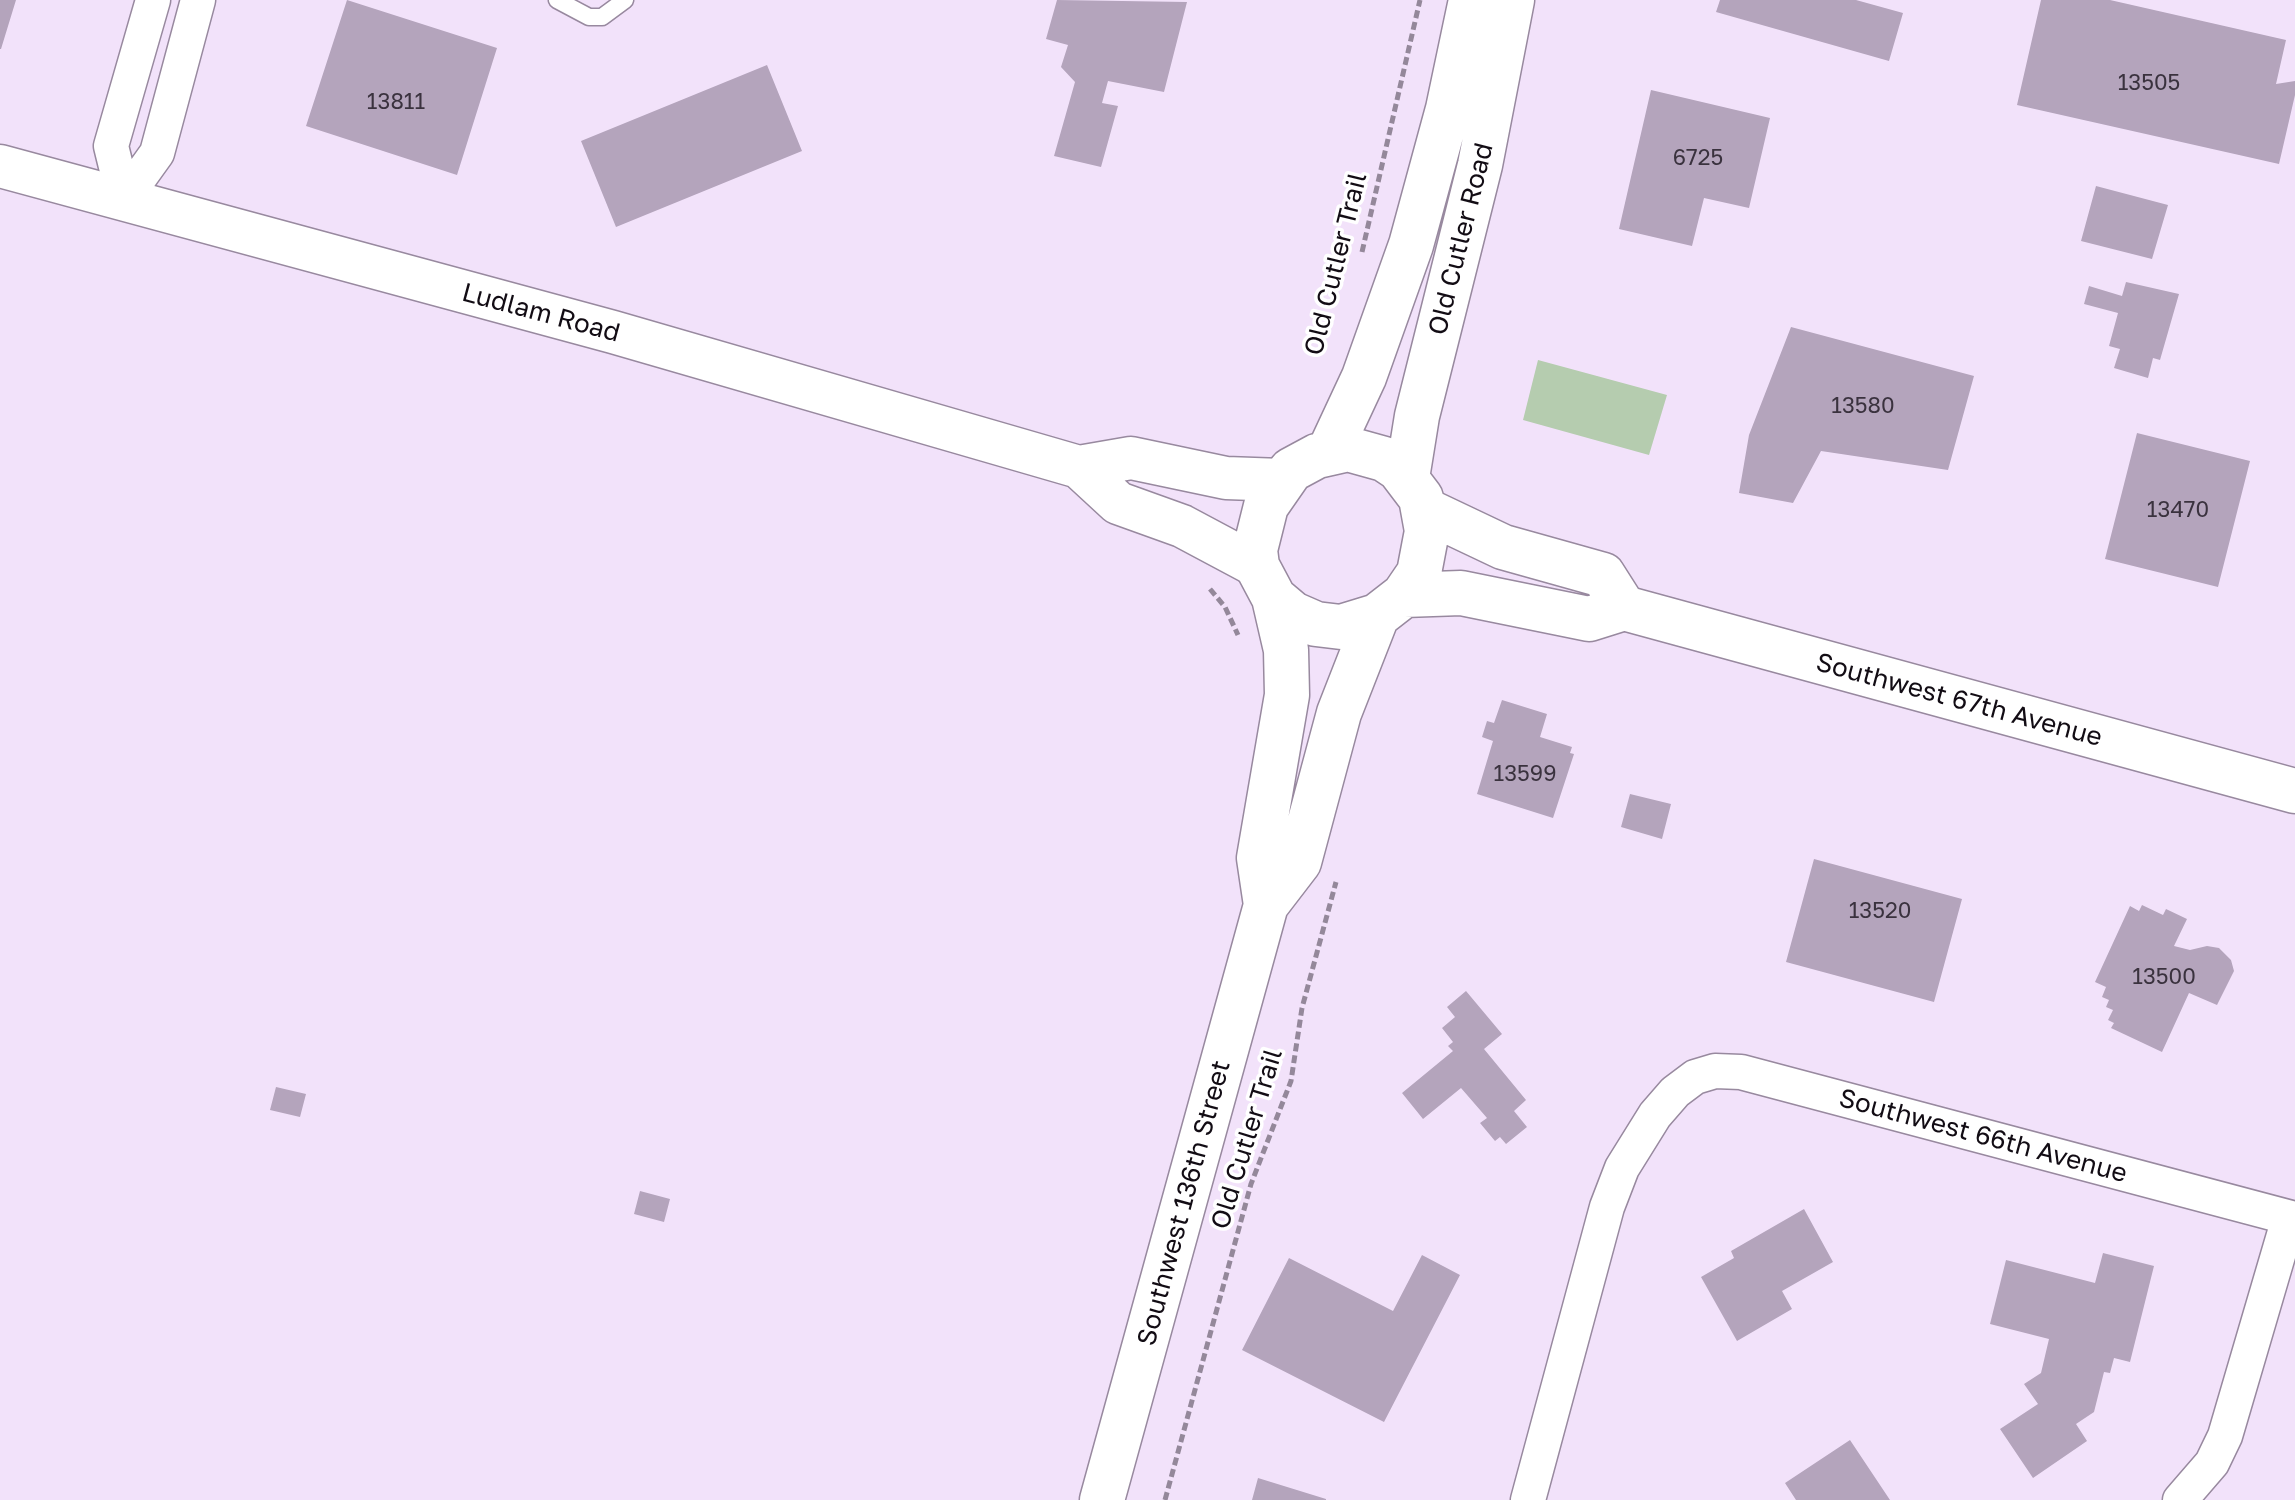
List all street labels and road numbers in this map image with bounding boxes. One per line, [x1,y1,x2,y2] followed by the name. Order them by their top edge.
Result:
[1422,140,1500,338] street label: Old Cutler Road
[1298,169,1374,359] street label: Old Cutler Trail
[459,277,623,349] street label: Ludlam Road
[1813,647,2105,753] street label: Southwest 67th Avenue
[1205,1045,1289,1233] street label: Old Cutler Trail
[1131,1057,1237,1349] street label: Southwest 136th Street
[1836,1083,2130,1189] street label: Southwest 66th Avenue

